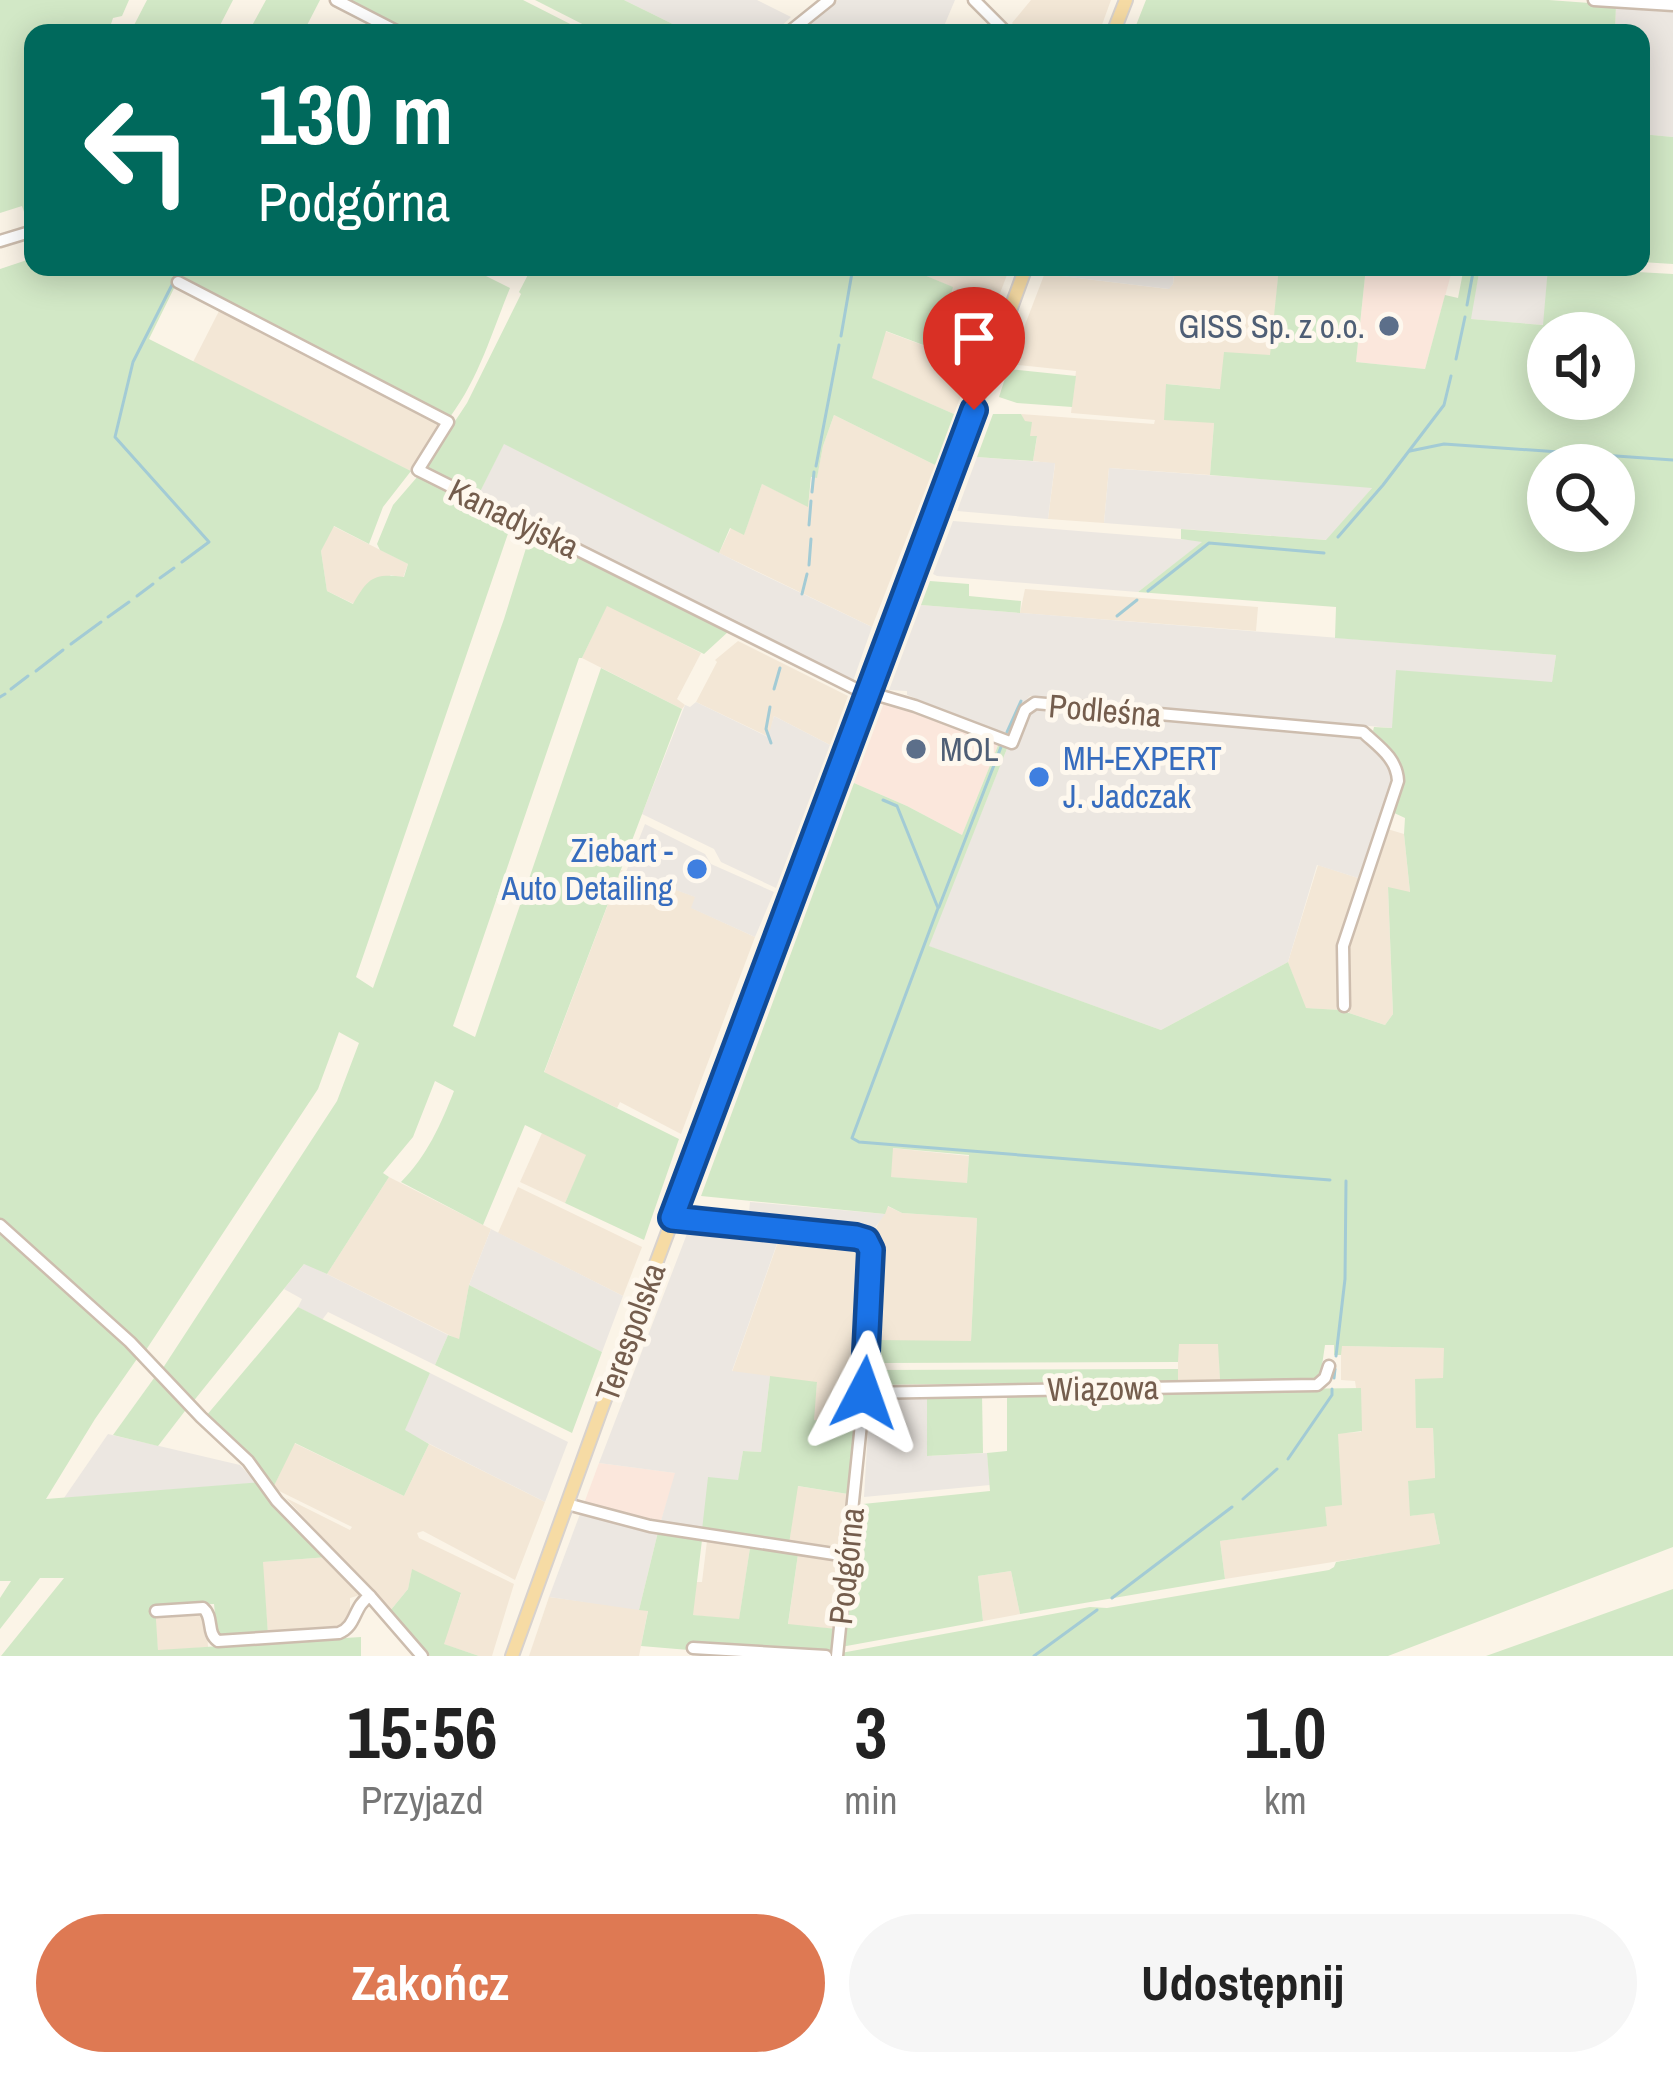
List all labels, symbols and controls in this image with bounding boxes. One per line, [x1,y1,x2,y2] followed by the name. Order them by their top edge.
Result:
[258,57,453,170] text: 130 m
[60,72,216,228] icon: left
[258,165,450,238] text: Podgórna
[923,287,1025,410] pin
[1178,304,1365,348] place label: GISS Sp. z o.o.
[941,305,1007,371] icon: arrive
[1527,312,1635,552] map controls
[1527,312,1635,420] button: sound
[1376,313,1402,339] marker: GISS Sp. z o.o.
[1527,444,1635,552] button: search
[441,468,587,568] street label: Kanadyjska
[1047,683,1163,737] street label: Podleśna
[940,727,999,771] place label: MOL
[903,736,929,762] marker: MOL
[1063,736,1222,818] place label: MH-EXPERT J. Jadczak
[1026,764,1052,790] marker: MH-EXPERT J. Jadczak
[500,828,673,910] place label: Ziebart - Auto Detailing
[684,856,710,882] marker: Ziebart - Auto Detailing
[585,1257,675,1407] street label: Terespolska
[801,1330,927,1456] position arrow
[1047,1365,1159,1411] street label: Wiązowa
[818,1505,874,1627] street label: Podgórna
[347,1683,498,1780] text: 15:56
[855,1683,887,1780] text: 3
[1244,1683,1326,1780] text: 1.0
[361,1774,483,1826] text: Przyjazd
[844,1774,898,1826] text: min
[1264,1774,1307,1826] text: km
[36,1914,825,2052] button: Zakończ
[849,1914,1637,2052] button: Udostępnij

